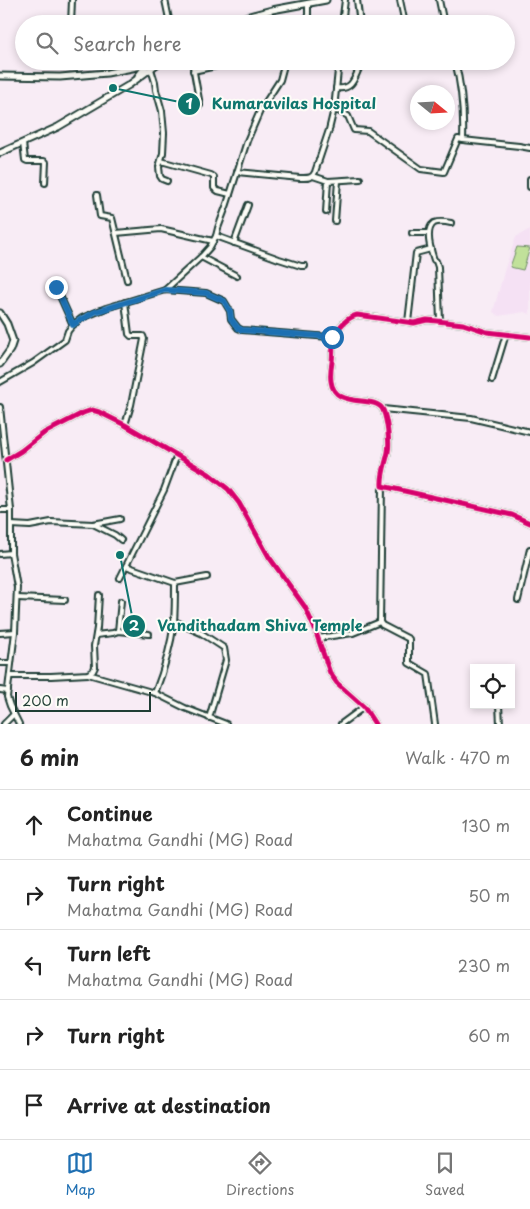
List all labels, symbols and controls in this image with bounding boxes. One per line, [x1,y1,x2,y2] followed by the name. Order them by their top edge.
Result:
[15,15,515,70] search box
[33,29,61,57] icon: search
[73,29,182,57] text: Search here
[410,85,455,130] north arrow
[177,89,386,119] callout: Kumaravilas Hospital
[185,91,193,114] text: 1
[212,91,376,114] text: Kumaravilas Hospital
[45,276,68,299] route end
[321,326,344,349] route start
[121,611,373,641] callout: Vandithadam Shiva Temple
[129,613,140,636] text: 2
[157,613,363,636] text: Vandithadam Shiva Temple
[470,664,515,709] map controls
[470,664,515,709] button: locate
[15,689,151,712] scale bar
[22,690,69,711] text: 200 m
[20,741,79,773] text: 6 min
[405,745,510,769] text: Walk · 470 m
[67,799,153,827] text: Continue
[20,811,48,839] icon: ahead
[462,813,510,837] text: 130 m
[67,827,293,851] text: Mahatma Gandhi (MG) Road
[67,869,165,897] text: Turn right
[20,881,48,909] icon: right
[469,883,510,907] text: 50 m
[67,897,293,921] text: Mahatma Gandhi (MG) Road
[67,939,151,967] text: Turn left
[20,951,48,979] icon: left
[458,953,510,977] text: 230 m
[67,967,293,991] text: Mahatma Gandhi (MG) Road
[20,1021,48,1049] icon: right
[67,1021,165,1049] text: Turn right
[468,1023,510,1047] text: 60 m
[20,1091,48,1119] icon: arrive
[67,1091,271,1119] text: Arrive at destination
[65,1149,95,1200] tab: Map
[226,1149,294,1200] tab: Directions
[425,1149,465,1200] tab: Saved

